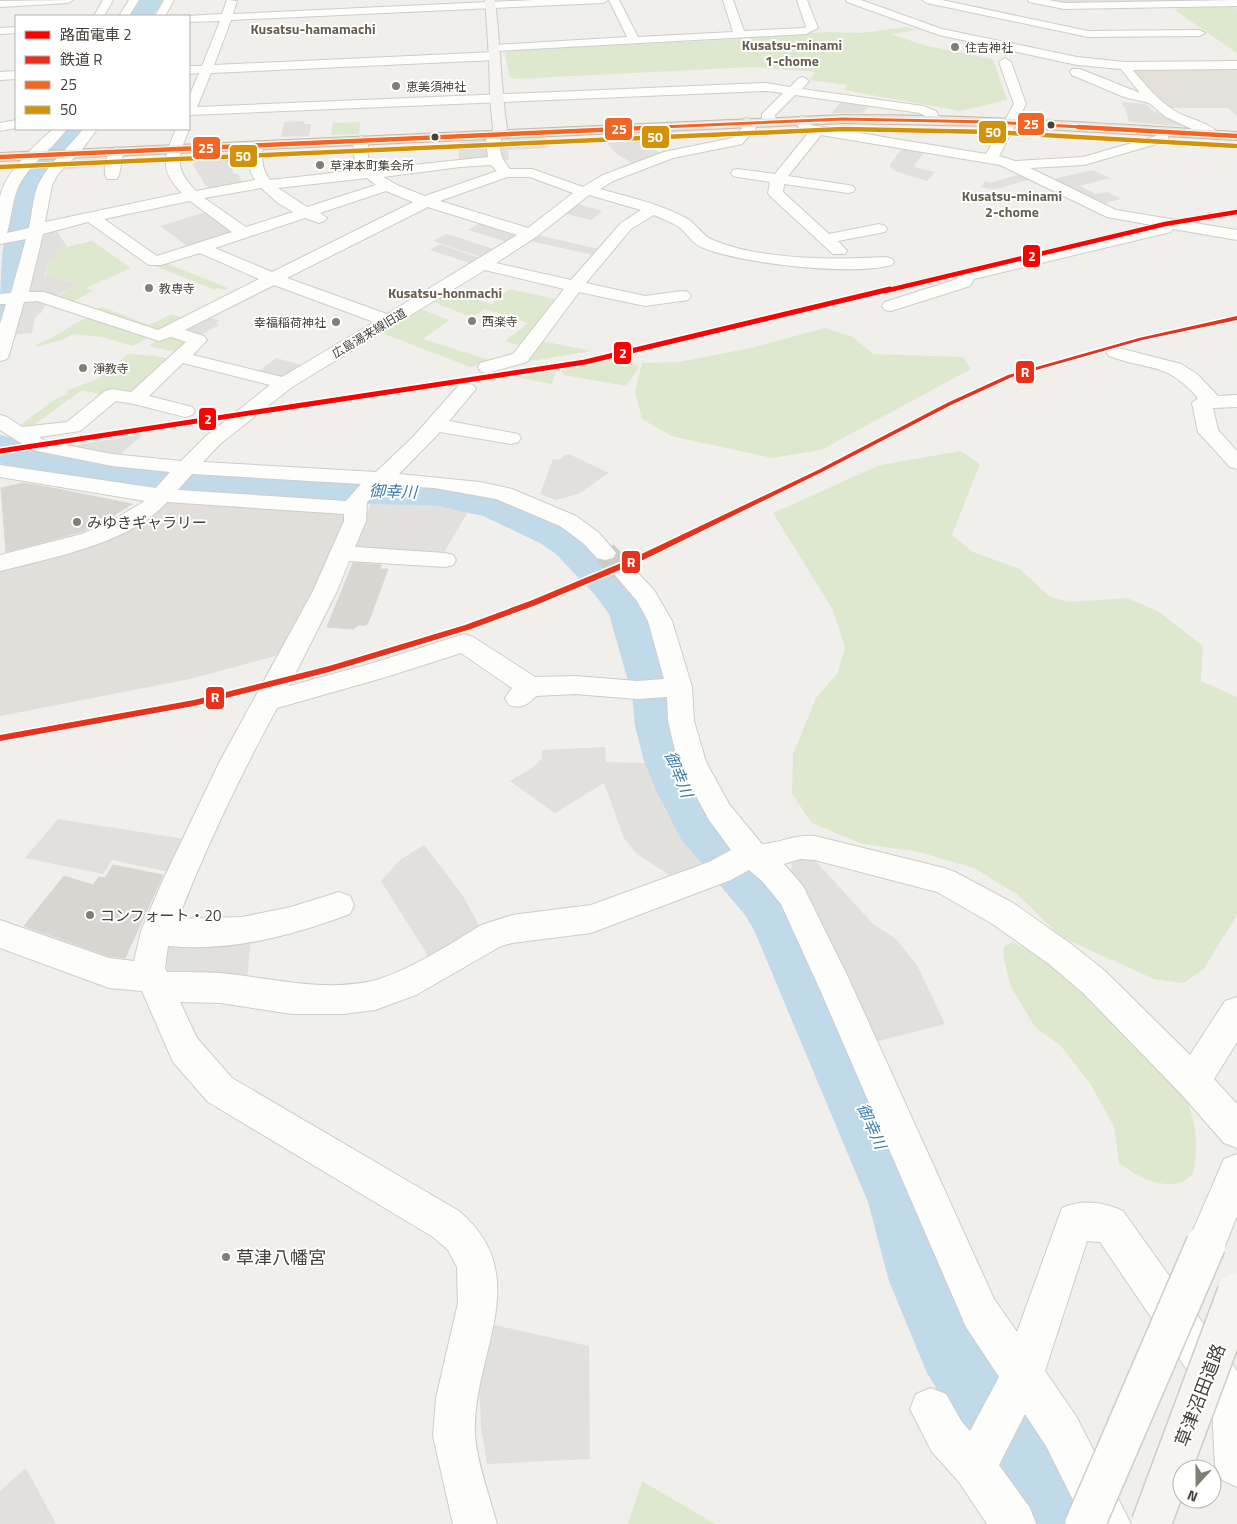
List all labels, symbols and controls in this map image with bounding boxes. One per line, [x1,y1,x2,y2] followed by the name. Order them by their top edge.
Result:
[15,15,190,130] legend
[250,18,376,39] district label: Kusatsu-hamamachi
[60,23,132,46] text: 路面電車 2
[742,34,842,71] district label: Kusatsu-minami 1-chome
[965,38,1013,57] place label: 住吉神社
[949,41,961,53] marker: 住吉神社
[60,48,103,71] text: 鉄道 R
[60,73,77,96] text: 25
[406,77,466,96] place label: 恵美須神社
[390,80,402,92] marker: 恵美須神社
[60,98,77,121] text: 50
[1017,112,1045,136] line badge: 25
[1023,113,1039,134] text: 25
[604,117,633,141] line badge: 25
[611,118,627,139] text: 25
[978,120,1007,144] line badge: 50
[1046,120,1056,130] unlabelled marker
[985,121,1001,142] text: 50
[641,125,670,149] line badge: 50
[647,126,663,147] text: 50
[430,132,440,142] unlabelled marker
[192,136,221,160] line badge: 25
[198,137,214,158] text: 25
[229,144,258,168] line badge: 50
[235,145,251,166] text: 50
[330,156,414,175] place label: 草津本町集会所
[314,159,326,171] marker: 草津本町集会所
[962,185,1062,222] district label: Kusatsu-minami 2-chome
[1022,244,1041,268] line badge: 2
[1028,245,1036,266] text: 2
[159,279,195,298] place label: 教専寺
[143,282,155,294] marker: 教専寺
[388,282,502,303] district label: Kusatsu-honmachi
[328,303,410,363] street label: 広島湯来線旧道
[482,312,518,331] place label: 西楽寺
[254,313,326,332] place label: 幸福稲荷神社
[466,315,478,327] marker: 西楽寺
[330,316,342,328] marker: 幸福稲荷神社
[613,341,632,365] line badge: 2
[619,342,627,363] text: 2
[93,359,129,378] place label: 淨教寺
[1015,360,1035,384] line badge: R
[1021,361,1030,382] text: R
[77,362,89,374] marker: 淨教寺
[198,407,217,431] line badge: 2
[204,408,212,429] text: 2
[369,478,419,504] water label: 御幸川
[87,511,207,534] place label: みゆきギャラリー
[71,516,83,528] marker: みゆきギャラリー
[621,550,641,574] line badge: R
[627,551,636,572] text: R
[205,686,225,710] line badge: R
[211,686,220,707] text: R
[659,747,700,803] water label: 御幸川
[100,904,221,927] place label: コンフォート・20
[84,909,96,921] marker: コンフォート・20
[851,1099,894,1155] water label: 御幸川
[236,1244,326,1271] place label: 草津八幡宮
[220,1251,232,1263] marker: 草津八幡宮
[1168,1340,1232,1450] street label: 草津沼田道路
[1172,1459,1222,1509] north arrow
[1184,1485,1200,1508] text: N

